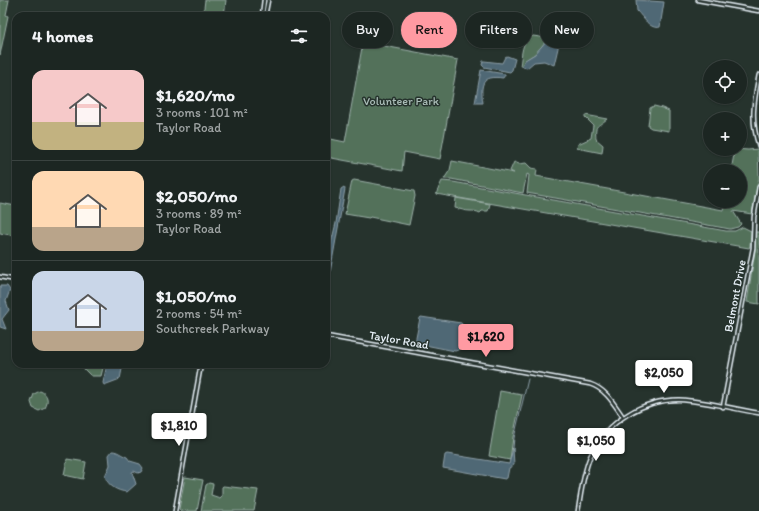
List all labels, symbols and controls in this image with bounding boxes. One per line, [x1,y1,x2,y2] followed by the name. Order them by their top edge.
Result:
[342,12,393,48] chip: Buy
[401,12,457,48] chip: Rent
[465,12,532,48] chip: Filters
[540,12,594,48] chip: New
[288,25,310,47] icon: filters
[32,26,93,46] text: 4 homes
[703,60,747,208] map controls
[703,60,747,104] button: locate
[156,85,235,105] text: $1,620/mo
[64,86,112,134] icon: home
[363,94,440,108] park label: Volunteer Park
[156,105,248,120] text: 3 rooms · 101 m²
[703,112,747,156] button: +
[156,120,222,135] text: Taylor Road
[703,164,747,208] button: −
[156,186,238,206] text: $2,050/mo
[64,187,112,235] icon: home
[156,206,242,221] text: 3 rooms · 89 m²
[156,221,222,236] text: Taylor Road
[721,258,749,333] street label: Belmont Drive
[156,286,236,306] text: $1,050/mo
[64,287,112,335] icon: home
[156,306,242,321] text: 2 rooms · 54 m²
[156,321,269,336] text: Southcreek Parkway
[453,324,519,358] pin: $1,620
[368,328,430,352] street label: Taylor Road
[467,329,505,344] text: $1,620
[631,360,697,394] pin: $2,050
[644,365,684,380] text: $2,050
[146,413,212,447] pin: $1,810
[161,418,197,433] text: $1,810
[563,428,629,462] pin: $1,050
[577,433,615,448] text: $1,050

